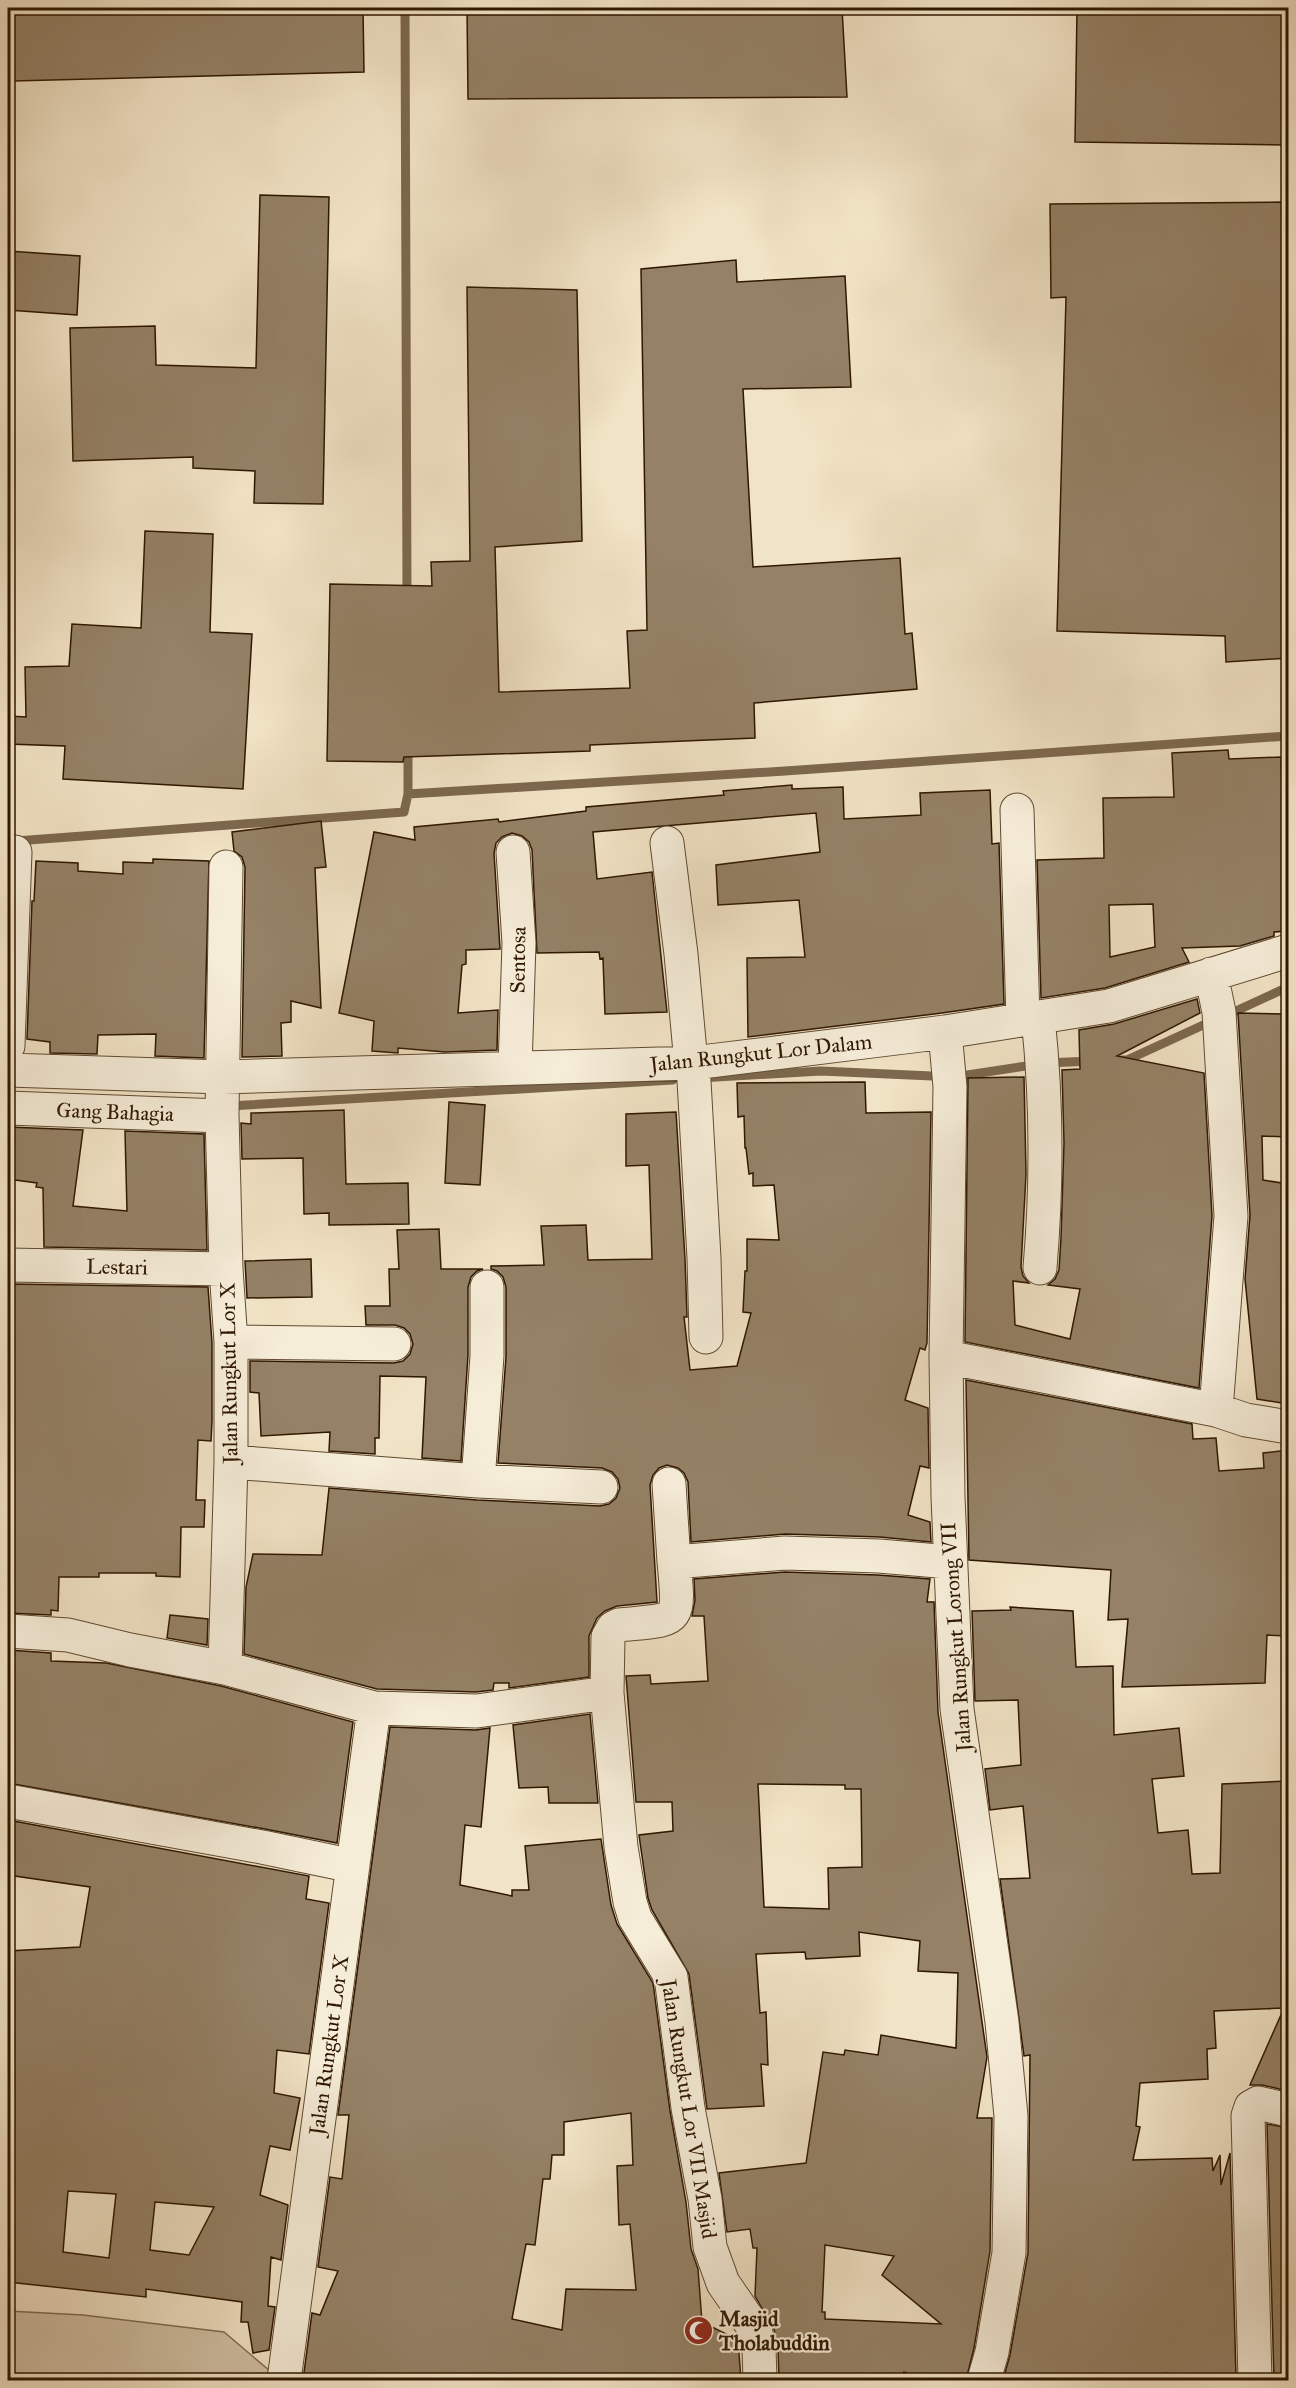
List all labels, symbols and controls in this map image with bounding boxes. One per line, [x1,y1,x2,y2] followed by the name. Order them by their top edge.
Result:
[504,926,532,994] street label: Sentosa
[647,1028,874,1078] street label: Jalan Rungkut Lor Dalam
[56,1097,174,1127] street label: Gang Bahagia
[86,1253,148,1281] street label: Lestari
[214,1282,244,1466] street label: Jalan Rungkut Lor X
[935,1521,977,1755] street label: Jalan Rungkut Lorong VII
[303,1953,355,2139] street label: Jalan Rungkut Lor X
[655,1975,722,2241] street label: Jalan Rungkut Lor VII Masjid
[718,2306,830,2356] place label: Masjid Tholabuddin
[682,2315,714,2347] mosque icon: Masjid Tholabuddin

